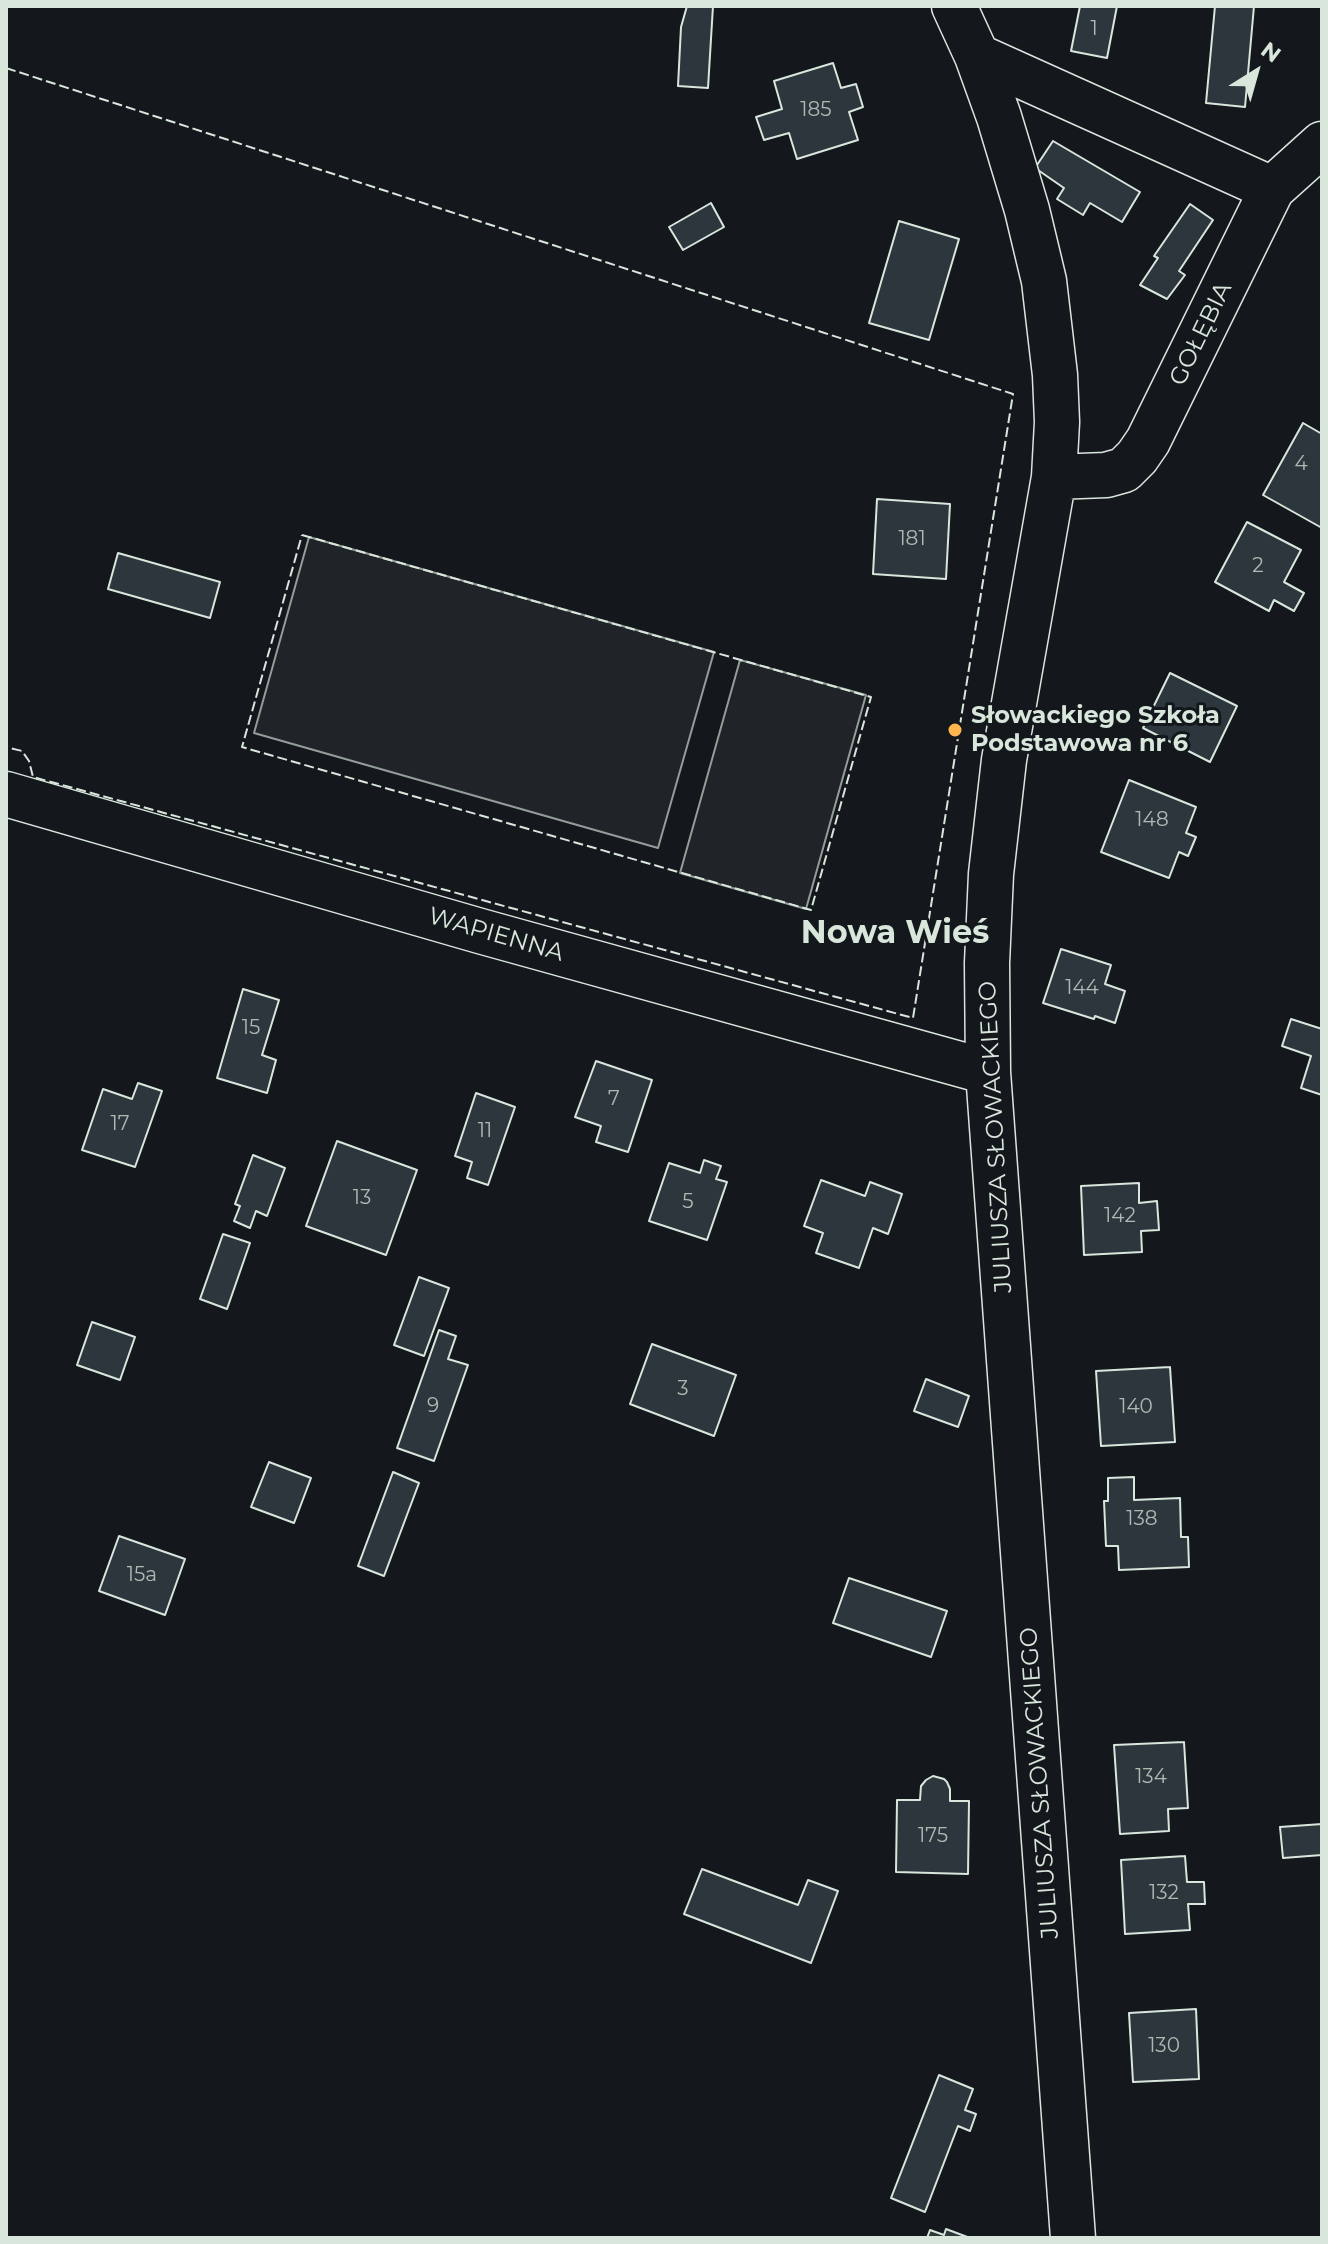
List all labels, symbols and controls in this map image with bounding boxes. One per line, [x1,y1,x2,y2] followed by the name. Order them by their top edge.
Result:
[1090,17,1098,41] house number: 1
[1216,32,1296,112] north arrow
[1256,36,1286,69] text: N
[800,98,832,122] house number: 185
[1164,278,1238,390] street label: GOŁĘBIA
[1294,452,1308,476] house number: 4
[898,527,926,551] house number: 181
[1252,554,1264,578] house number: 2
[971,702,1220,758] place label: Słowackiego Szkoła Podstawowa nr 6
[946,721,964,739] marker: Słowackiego Szkoła Podstawowa nr 6
[1135,808,1169,832] house number: 148
[425,902,567,968] street label: WAPIENNA
[801,915,989,953] district label: Nowa Wieś
[1065,976,1099,1000] house number: 144
[973,980,1019,1294] street label: JULIUSZA SŁOWACKIEGO
[242,1016,260,1040] house number: 15
[608,1087,620,1111] house number: 7
[111,1112,129,1136] house number: 17
[478,1119,492,1143] house number: 11
[353,1186,371,1210] house number: 13
[682,1190,694,1214] house number: 5
[1104,1204,1136,1228] house number: 142
[677,1377,689,1401] house number: 3
[427,1394,439,1418] house number: 9
[1119,1395,1153,1419] house number: 140
[1126,1507,1158,1531] house number: 138
[127,1563,157,1587] house number: 15a
[1015,1626,1065,1940] street label: JULIUSZA SŁOWACKIEGO
[1135,1765,1167,1789] house number: 134
[918,1824,948,1848] house number: 175
[1149,1881,1179,1905] house number: 132
[1148,2034,1180,2058] house number: 130

